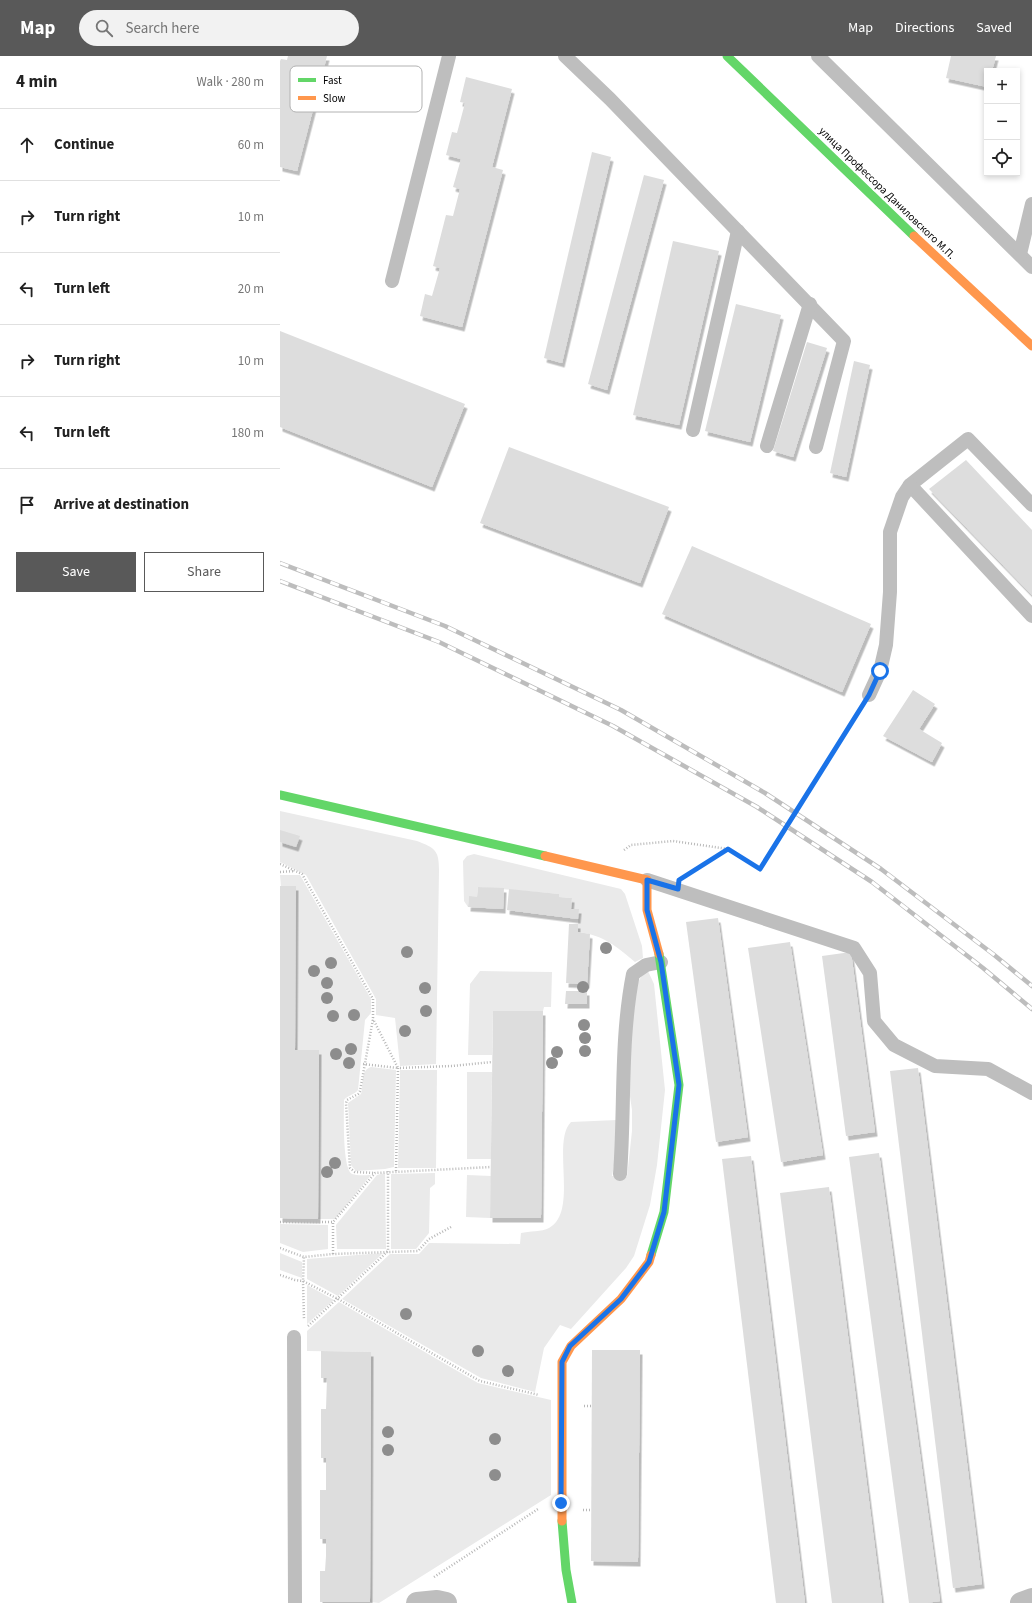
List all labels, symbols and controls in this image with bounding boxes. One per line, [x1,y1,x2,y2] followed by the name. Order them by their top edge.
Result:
[79,10,359,46] search box
[20,15,55,42] text: Map
[93,17,115,39] icon: search
[125,18,199,39] text: Search here
[848,18,873,38] text: Map
[895,18,954,38] text: Directions
[976,18,1012,38] text: Saved
[290,66,422,112] legend
[984,68,1020,176] map controls
[984,68,1020,104] button: +
[16,70,57,94] text: 4 min
[196,73,264,91] text: Walk · 280 m
[323,73,342,88] text: Fast
[323,91,346,106] text: Slow
[984,104,1020,140] button: −
[815,124,959,263] street label: улица Профессора Даниловского М.П.
[16,134,38,156] icon: ahead
[54,134,114,155] text: Continue
[238,136,264,154] text: 60 m
[984,140,1020,176] button: locate
[16,206,38,228] icon: right
[54,206,120,227] text: Turn right
[238,208,264,226] text: 10 m
[16,278,38,300] icon: left
[54,278,110,299] text: Turn left
[238,280,264,298] text: 20 m
[16,350,38,372] icon: right
[54,350,120,371] text: Turn right
[238,352,264,370] text: 10 m
[16,422,38,444] icon: left
[54,422,110,443] text: Turn left
[231,424,264,442] text: 180 m
[16,494,38,516] icon: arrive
[54,494,189,515] text: Arrive at destination
[16,552,136,592] button: Save
[144,552,264,592] button: Share
[871,662,889,680] route start
[552,1494,570,1512] route end

